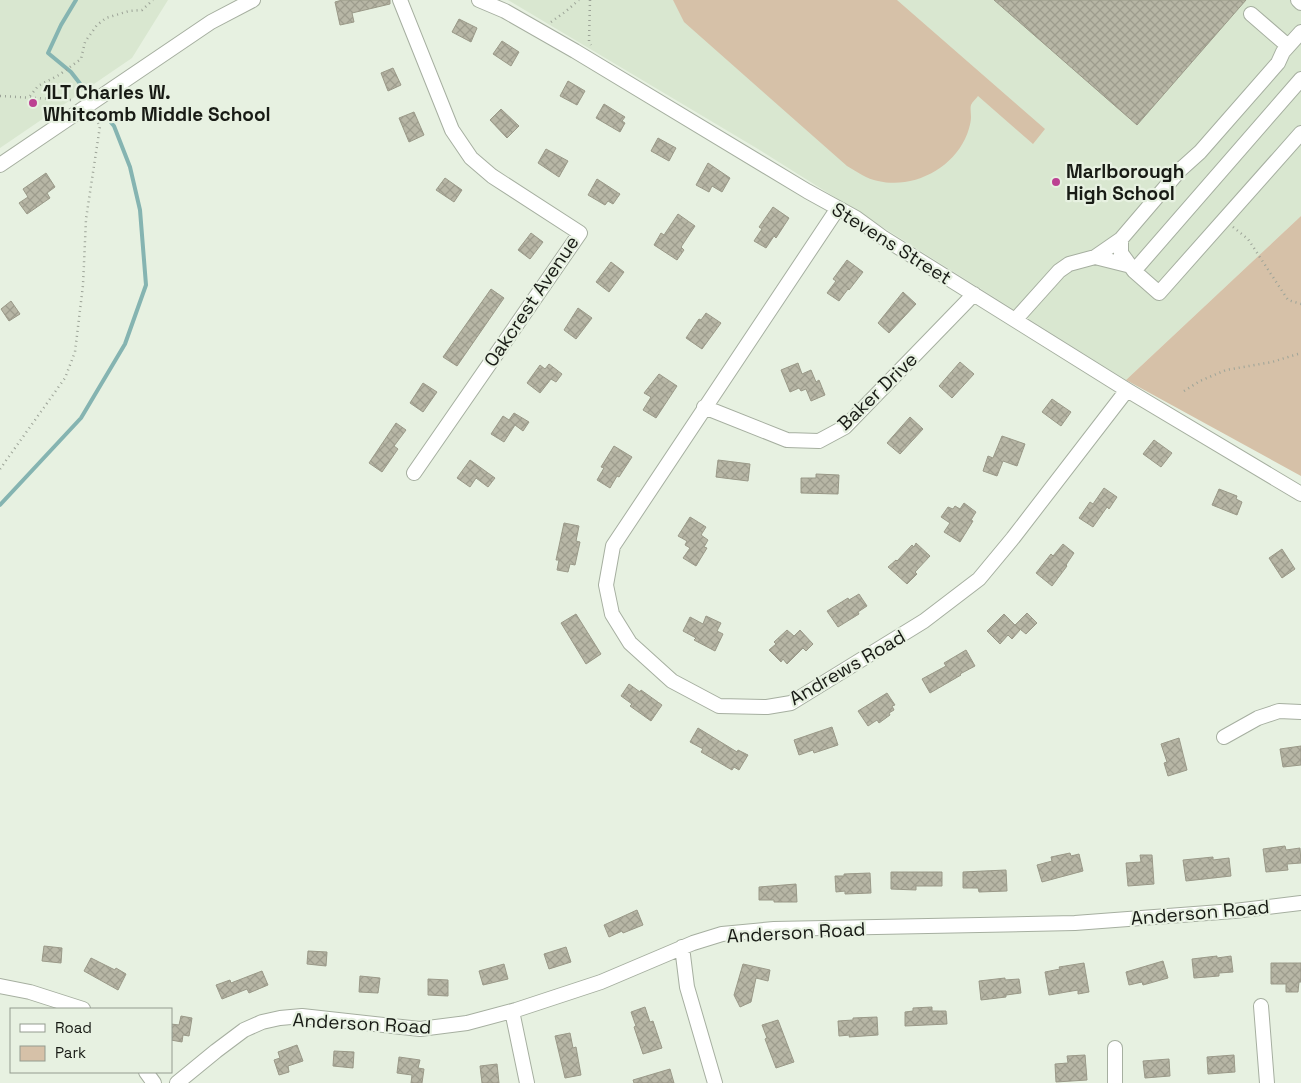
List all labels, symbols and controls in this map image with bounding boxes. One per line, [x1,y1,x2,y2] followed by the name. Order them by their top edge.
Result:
[43,80,271,127] place label: 1LT Charles W. Whitcomb Middle School
[27,97,39,109] marker: 1LT Charles W. Whitcomb Middle School
[1066,159,1184,206] place label: Marlborough High School
[1050,176,1062,188] marker: Marlborough High School
[827,197,956,290] street label: Stevens Street
[478,231,585,372] street label: Oakcrest Avenue
[832,347,923,436] street label: Baker Drive
[785,624,910,711] street label: Andrews Road
[1130,894,1270,931] street label: Anderson Road
[726,916,866,949] street label: Anderson Road
[292,1007,432,1040] street label: Anderson Road
[10,1008,172,1073] legend
[55,1018,92,1037] text: Road
[55,1043,86,1062] text: Park

